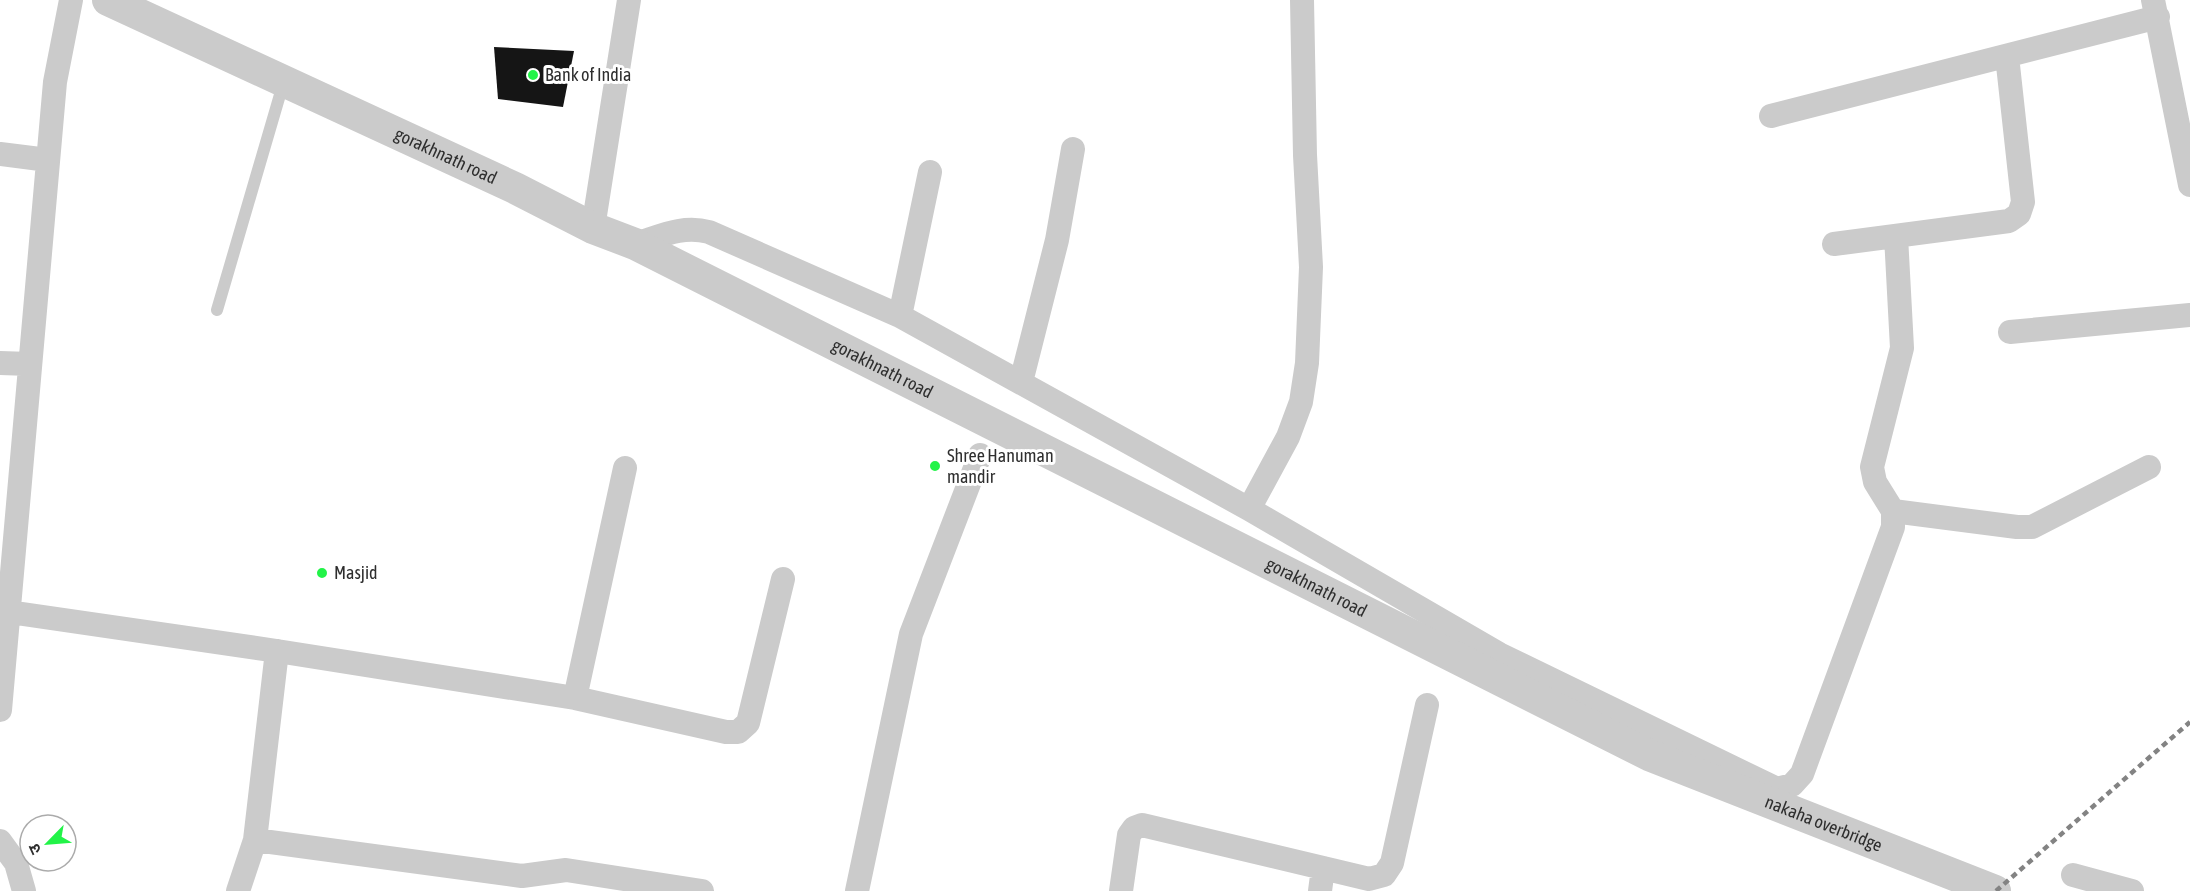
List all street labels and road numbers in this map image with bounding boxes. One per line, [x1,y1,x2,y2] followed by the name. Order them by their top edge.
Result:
[392,123,500,188] street label: gorakhnath road
[829,334,937,402] street label: gorakhnath road
[1263,553,1371,621] street label: gorakhnath road
[1762,791,1885,856] street label: nakaha overbridge

